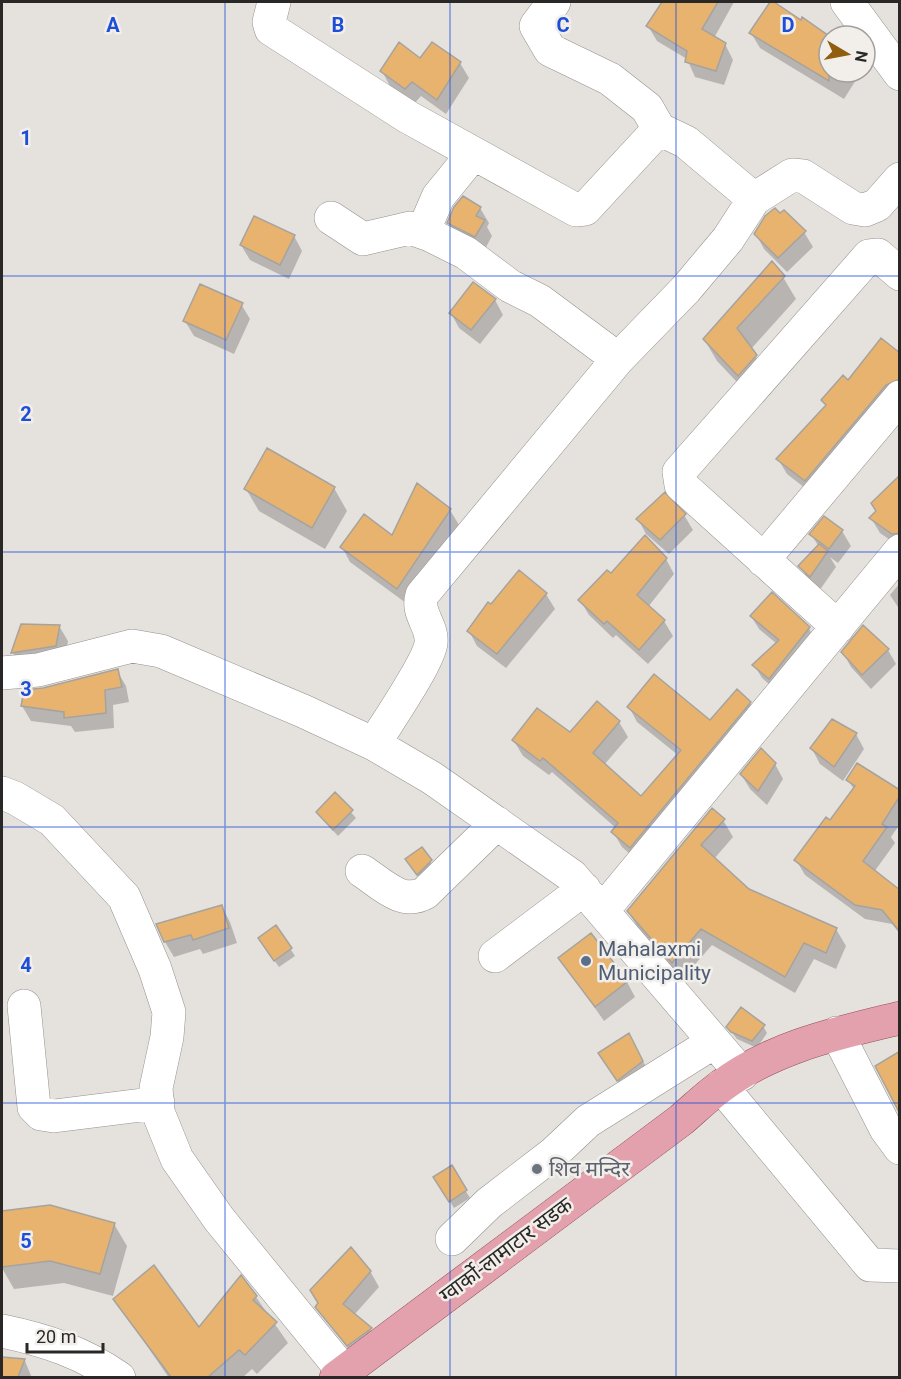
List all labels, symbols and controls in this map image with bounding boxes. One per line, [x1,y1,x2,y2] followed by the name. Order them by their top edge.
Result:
[106,13,120,37] text: A
[332,13,344,37] text: B
[556,13,570,37] text: C
[782,13,795,37] text: D
[817,24,877,84] north arrow
[851,49,872,64] text: N
[20,126,32,150] text: 1
[20,402,32,426] text: 2
[20,677,32,701] text: 3
[598,937,711,985] place label: Mahalaxmi Municipality
[20,953,32,977] text: 4
[579,954,593,968] marker: Mahalaxmi Municipality
[549,1157,630,1181] place label: शिव मन्दिर
[530,1162,544,1176] marker: शिव मन्दिर
[435,1192,578,1308] street label: ग्वार्को-लामाटार सडक
[20,1229,32,1253] text: 5
[27,1316,104,1354] scale bar
[36,1326,76,1347] text: 20 m

